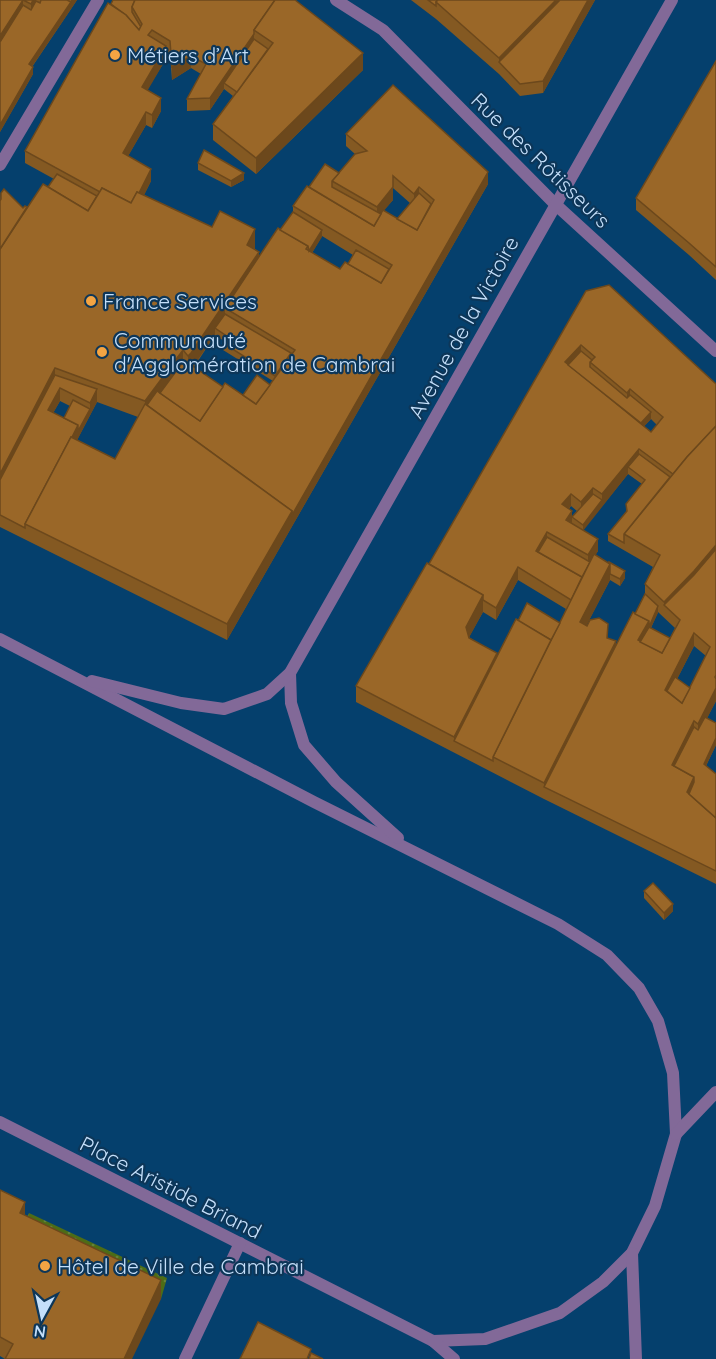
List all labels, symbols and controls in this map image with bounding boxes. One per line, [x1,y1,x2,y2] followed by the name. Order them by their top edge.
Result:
[127,42,249,68] place label: Métiers d’Art
[108,48,122,62] marker: Métiers d’Art
[466,87,616,233] street label: Rue des Rôtisseurs
[402,231,524,423] street label: Avenue de la Victoire
[103,288,257,314] place label: France Services
[84,294,98,308] marker: France Services
[114,327,395,377] place label: Communauté d'Agglomération de Cambrai
[95,345,109,359] marker: Communauté d'Agglomération de Cambrai
[76,1130,266,1244] street label: Place Aristide Briand
[57,1253,304,1279] place label: Hôtel de Ville de Cambrai
[38,1259,52,1273] marker: Hôtel de Ville de Cambrai
[12,1287,72,1347] north arrow
[33,1321,47,1343] text: N

